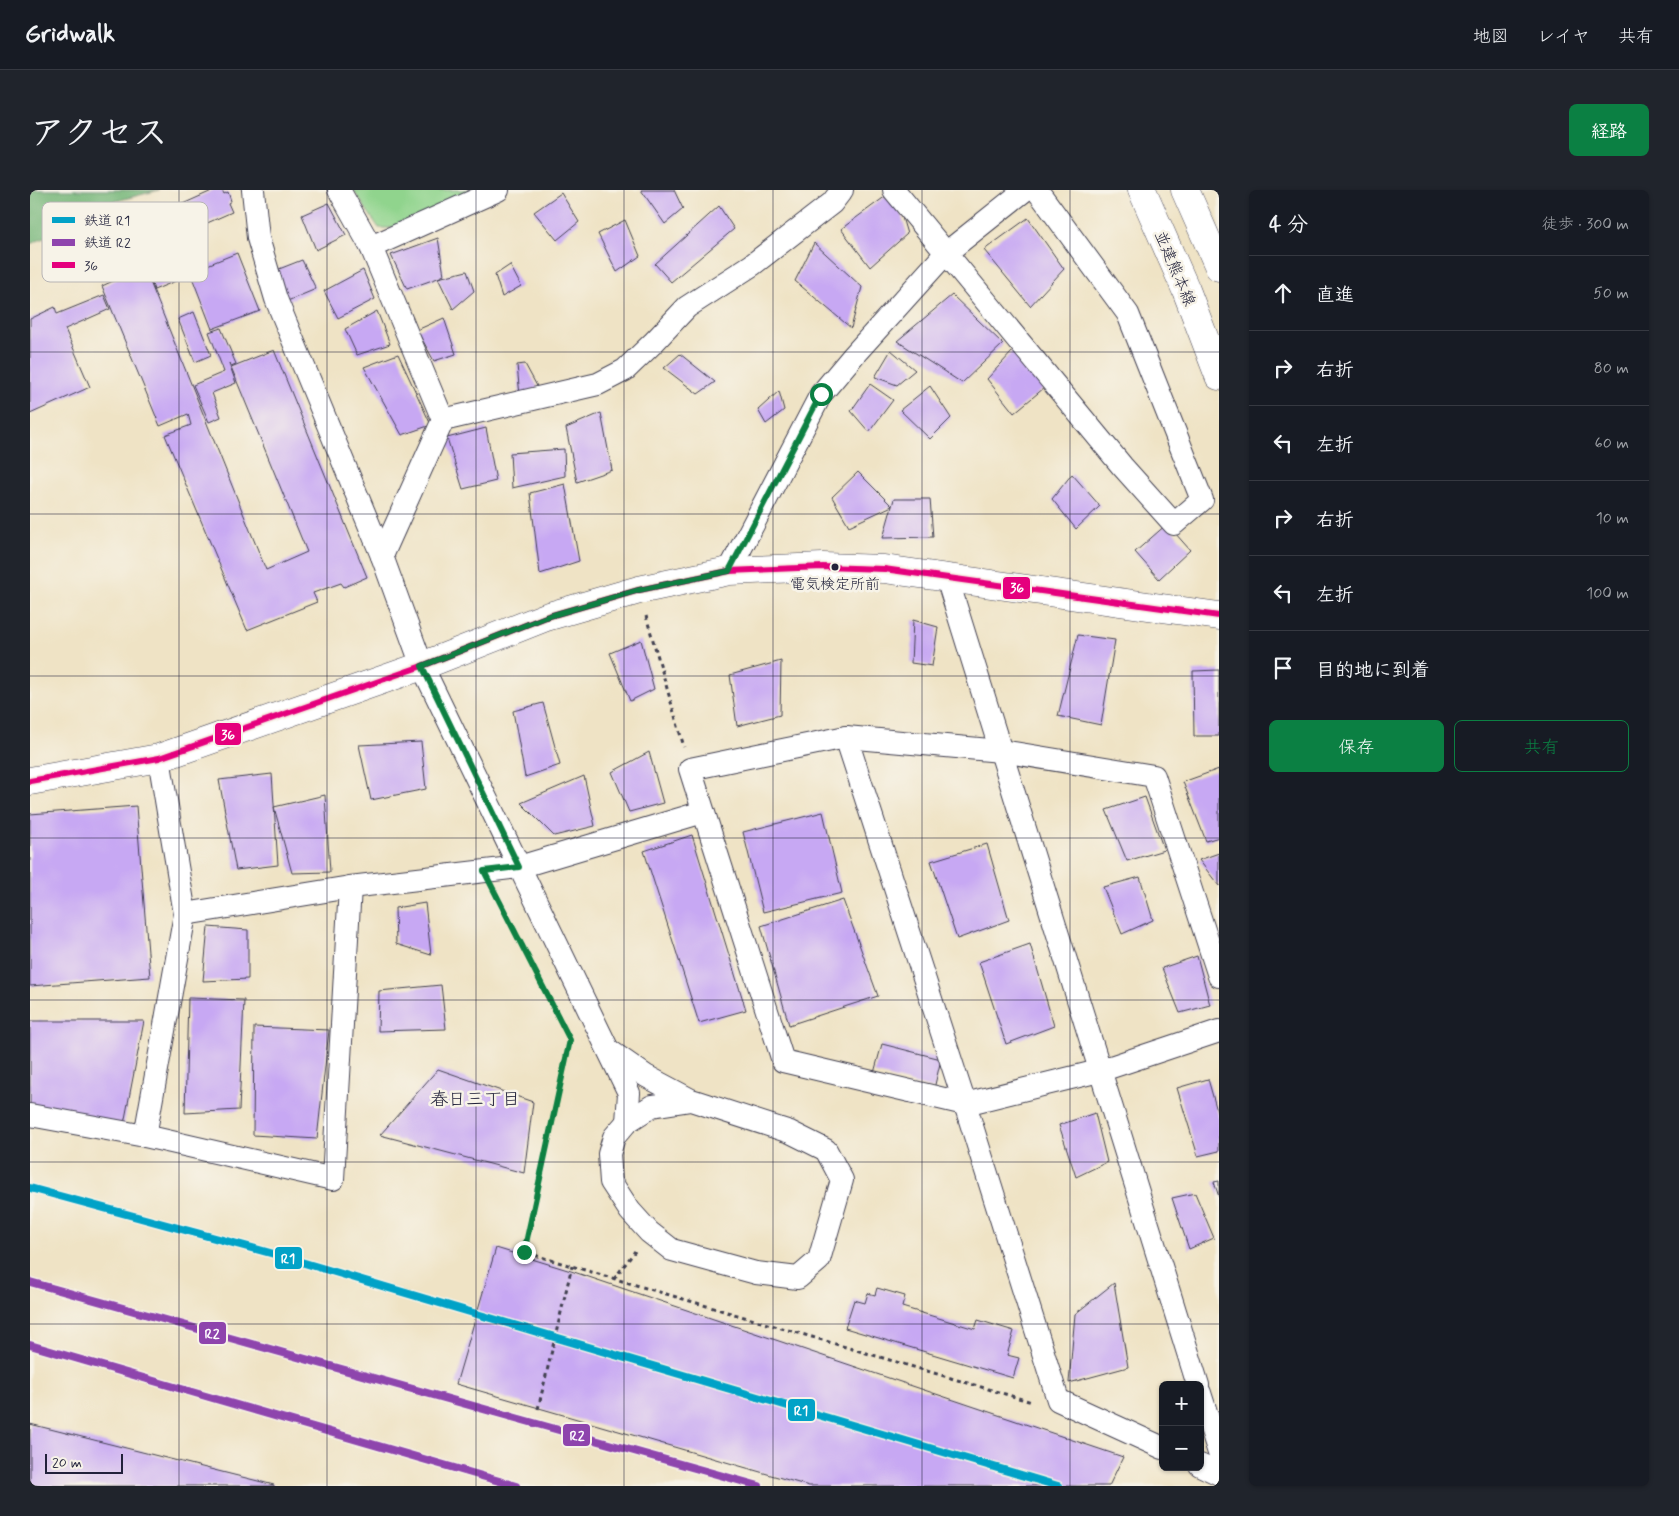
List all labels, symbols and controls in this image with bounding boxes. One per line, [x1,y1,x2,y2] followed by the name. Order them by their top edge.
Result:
[25,19,115,50] text: Gridwalk
[1473,25,1509,49] text: 地図
[1537,25,1590,49] text: レイヤ
[1618,25,1654,49] text: 共有
[1569,104,1649,156] button: 経路
[30,111,168,157] text: アクセス
[42,202,208,282] legend
[1269,211,1308,239] text: 4 分
[84,212,130,230] text: 鉄道 R1
[1542,214,1629,235] text: 徒歩 · 300 m
[1149,228,1200,310] street label: 並建熊本線
[84,234,131,252] text: 鉄道 R2
[84,257,98,275] text: 36
[1269,279,1297,307] icon: ahead
[1316,283,1354,308] text: 直進
[1593,283,1629,304] text: 50 m
[1269,354,1297,382] icon: right
[1316,358,1354,383] text: 右折
[1594,358,1629,379] text: 80 m
[810,383,833,406] route start
[1269,429,1297,457] icon: left
[1316,433,1354,458] text: 左折
[1595,433,1629,454] text: 60 m
[1269,504,1297,532] icon: right
[1316,508,1354,533] text: 右折
[1596,508,1629,529] text: 10 m
[830,562,840,572] marker: 電気検定所前
[790,575,880,595] place label: 電気検定所前
[1002,576,1031,600] line badge: 36
[1010,579,1024,597] text: 36
[1269,579,1297,607] icon: left
[1316,583,1354,608] text: 左折
[1586,583,1629,604] text: 100 m
[1269,654,1297,682] icon: arrive
[1316,658,1430,683] text: 目的地に到着
[1269,720,1444,772] button: 保存
[1454,720,1629,772] button: 共有
[214,722,242,746] line badge: 36
[221,726,235,744] text: 36
[430,1088,520,1112] district label: 春日三丁目
[513,1241,536,1264] route end
[274,1246,303,1270] line badge: R1
[281,1250,295,1268] text: R1
[198,1321,227,1345] line badge: R2
[204,1325,220,1343] text: R2
[1159,1381,1204,1471] map controls
[1159,1381,1204,1426] button: +
[787,1398,816,1422] line badge: R1
[794,1402,808,1420] text: R1
[562,1423,591,1447] line badge: R2
[1159,1426,1204,1471] button: −
[569,1427,585,1445] text: R2
[45,1451,122,1474] scale bar
[52,1454,82,1472] text: 20 m

